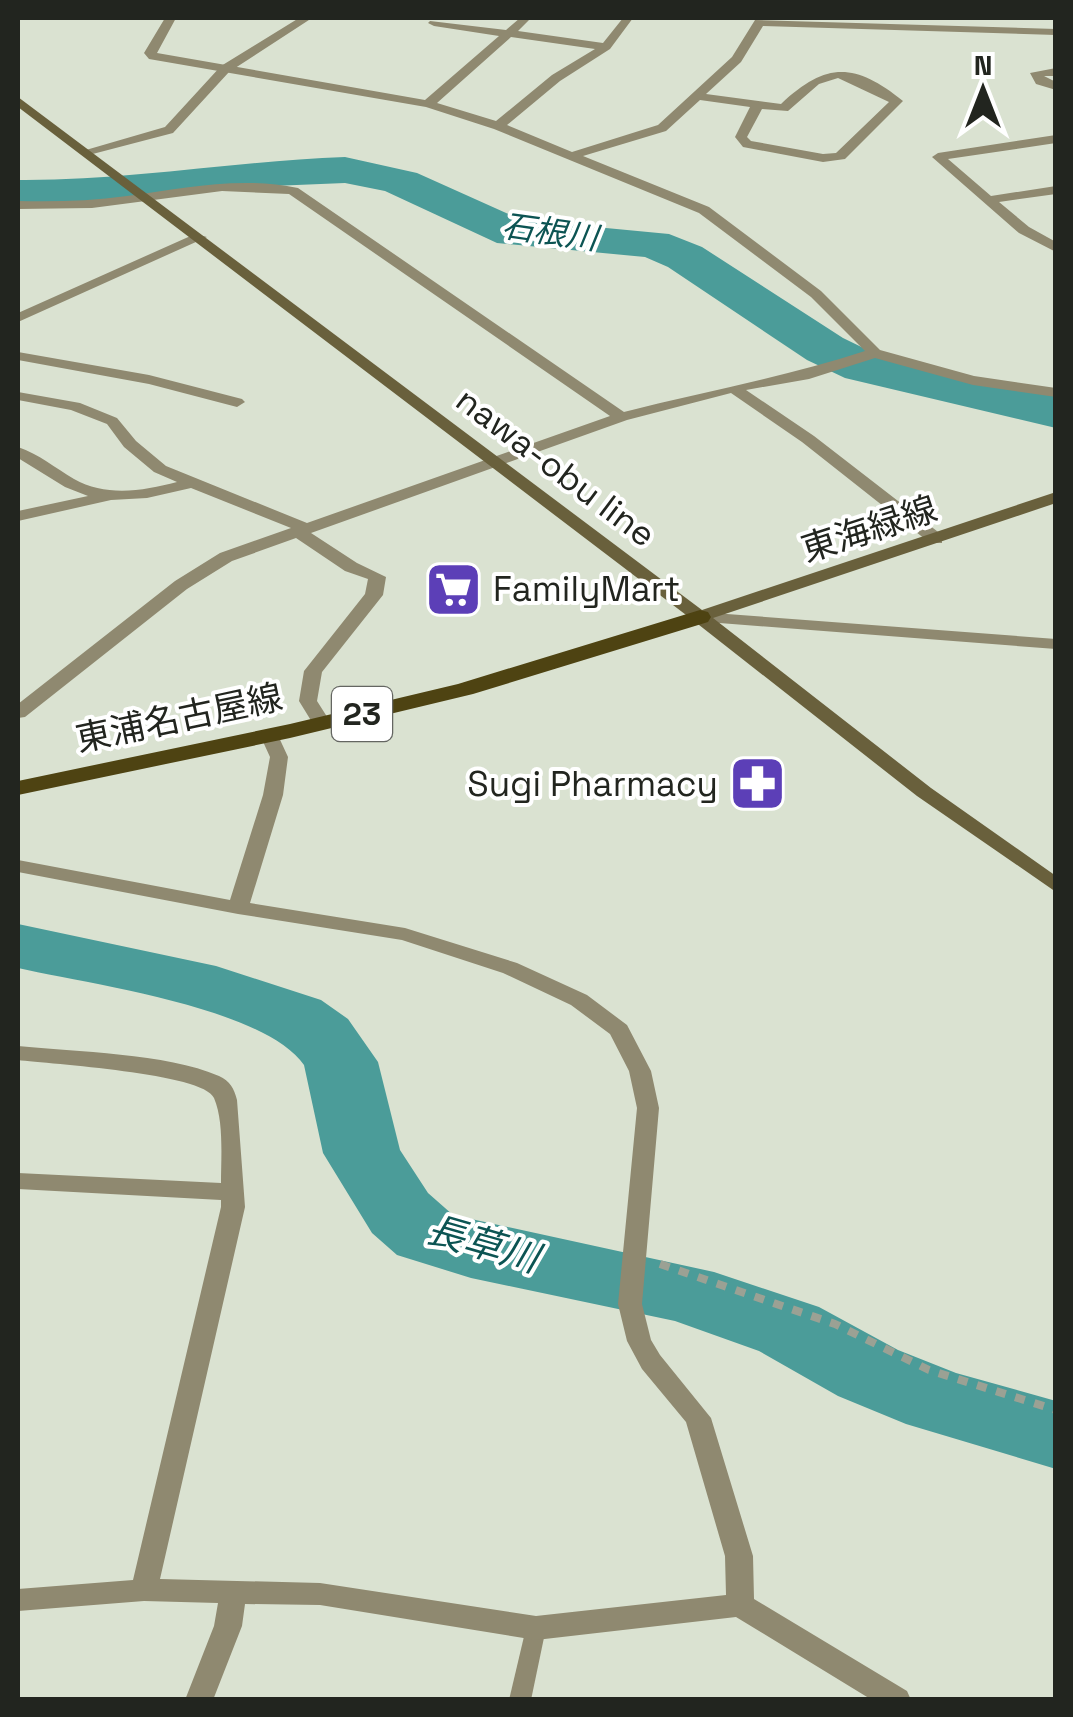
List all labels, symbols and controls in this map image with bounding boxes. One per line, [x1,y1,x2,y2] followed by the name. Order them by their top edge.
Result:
[933,40,1033,140] north arrow
[974,47,992,83] text: N
[500,206,603,259] water label: 石根川
[447,378,665,556] street label: nawa-obu line
[796,486,942,572] street label: 東海緑線
[424,559,484,619] supermarket icon: FamilyMart
[493,567,680,611] place label: FamilyMart
[72,675,286,761] street label: 東浦名古屋線
[332,687,392,741] road number: 23
[727,754,787,814] pharmacy icon: Sugi Pharmacy
[467,762,718,806] place label: Sugi Pharmacy
[422,1205,548,1284] water label: 長草川

